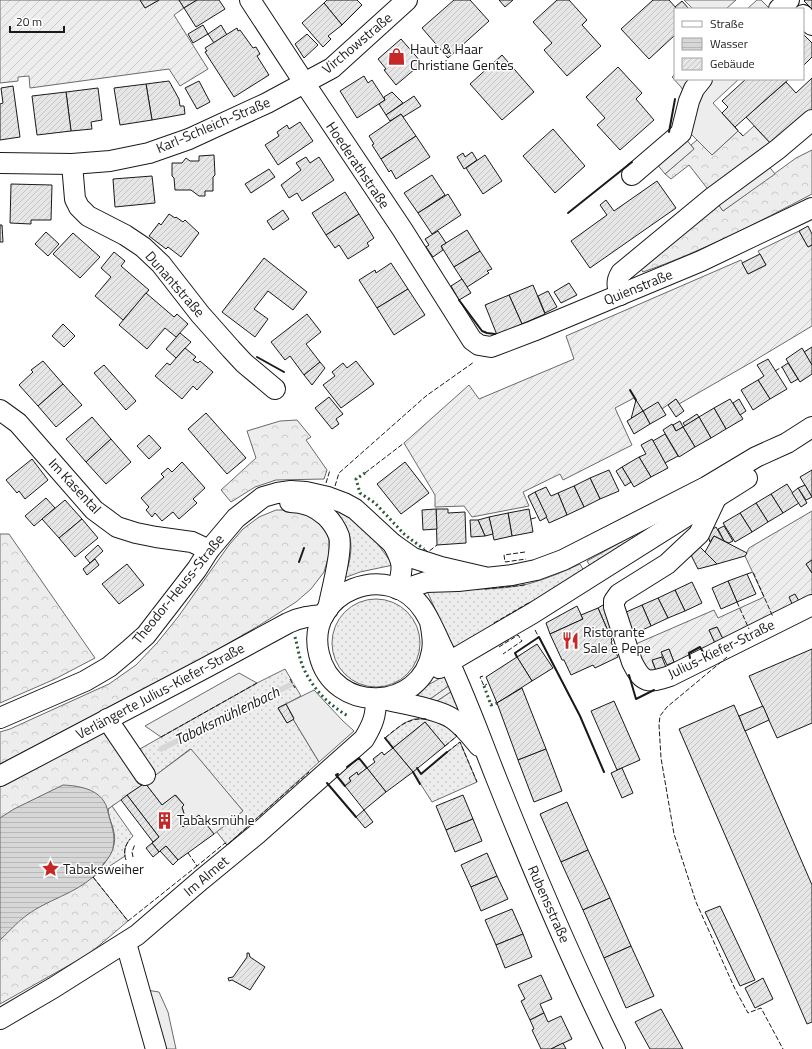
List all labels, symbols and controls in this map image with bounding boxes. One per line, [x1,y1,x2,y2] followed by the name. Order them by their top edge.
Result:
[317,7,396,78] street label: Virchowstraße
[10,8,64,34] scale bar
[674,8,804,80] legend
[16,12,42,31] text: 20 m
[710,14,744,33] text: Straße
[710,34,748,53] text: Wasser
[410,38,514,75] place label: Haut & Haar Christiane Gentes
[387,47,407,67] shop icon: Haut & Haar Christiane Gentes
[710,54,755,73] text: Gebäude
[153,91,273,158] street label: Karl-Schleich-Straße
[321,117,395,212] street label: Hoederathstraße
[141,246,210,321] street label: Dunantstraße
[600,263,675,310] street label: Quienstraße
[44,453,107,518] street label: Im Kasental
[127,529,229,648] street label: Theodor-Heuss-Straße
[664,614,778,684] street label: Julius-Kiefer-Straße
[583,621,651,658] place label: Ristorante Sale e Pepe
[560,630,580,650] restaurant icon: Ristorante Sale e Pepe
[72,637,248,744] street label: Verlängerte Julius-Kiefer-Straße
[170,680,284,751] water label: Tabaksmühlenbach
[177,809,255,830] place label: Tabaksmühle
[154,810,174,830] building icon: Tabaksmühle
[178,850,233,901] street label: Im Almet
[63,858,144,879] place label: Tabaksweiher
[40,859,60,879] place icon: Tabaksweiher
[523,862,576,946] street label: Rubensstraße

